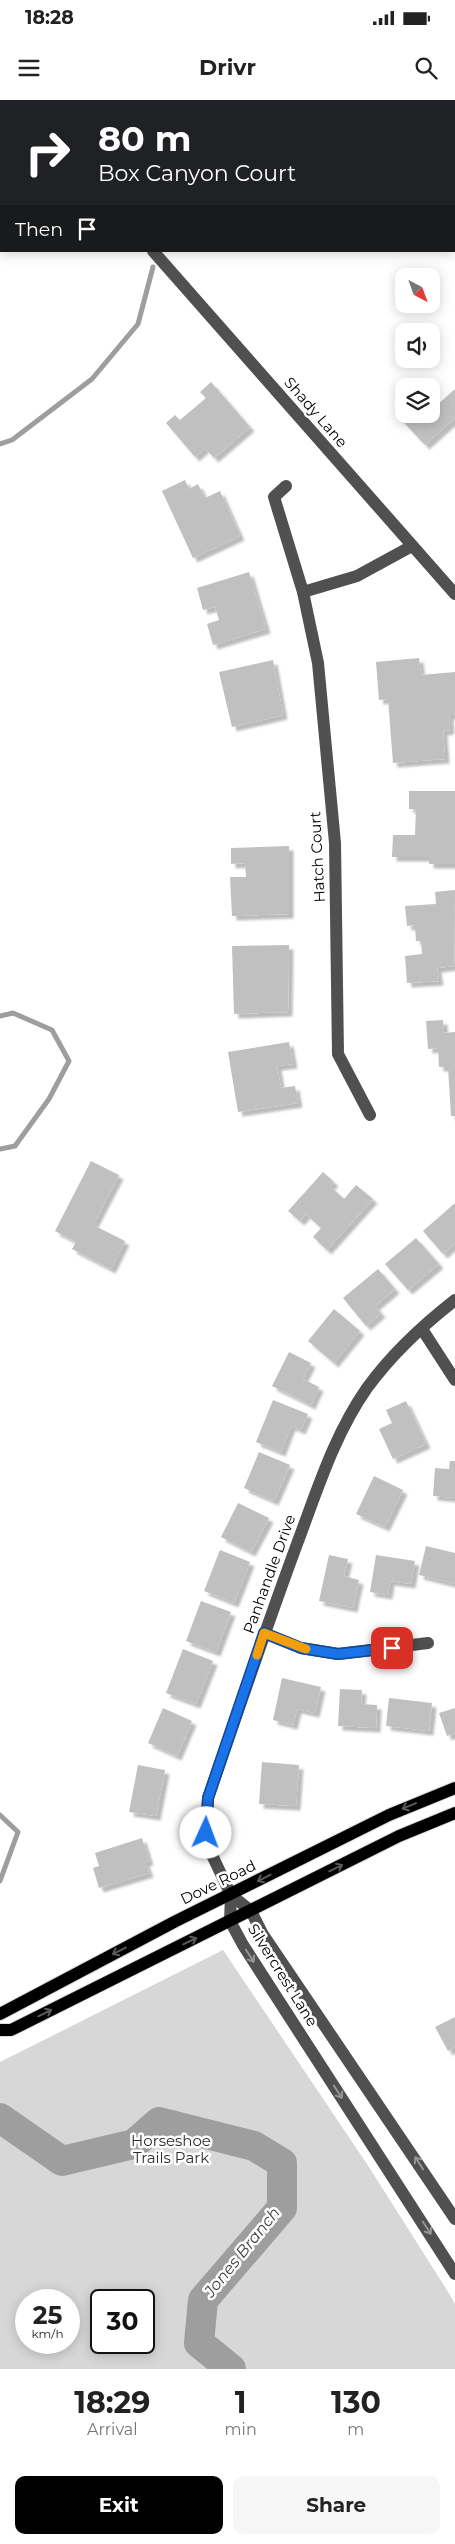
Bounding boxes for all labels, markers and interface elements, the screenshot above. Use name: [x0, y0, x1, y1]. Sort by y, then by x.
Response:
text: 18:28: [25, 6, 74, 29]
icon: menu: [15, 54, 43, 82]
text: Drivr: [199, 54, 256, 81]
icon: search: [412, 54, 440, 82]
text: 80 m: [98, 117, 192, 160]
icon: right: [15, 120, 80, 185]
text: Box Canyon Court: [98, 160, 296, 187]
icon: arrive: [73, 215, 101, 243]
text: Then: [15, 218, 63, 241]
north arrow: [395, 268, 440, 312]
map controls: [395, 268, 440, 423]
button: sound: [395, 323, 440, 368]
street label: Shady Lane: [280, 373, 352, 451]
button: layers: [395, 378, 440, 423]
street label: Hatch Court: [305, 811, 329, 903]
street label: Panhandle Drive: [239, 1512, 299, 1636]
pin: [371, 1627, 413, 1669]
icon: arrive: [378, 1634, 406, 1662]
one-way arrow: [402, 1801, 417, 1811]
position arrow: [179, 1806, 231, 1858]
street label: Dove Road: [177, 1856, 259, 1908]
one-way arrow: [328, 1863, 343, 1873]
one-way arrow: [257, 1874, 272, 1883]
street label: Silvercrest Lane: [244, 1920, 322, 2030]
one-way arrow: [182, 1936, 197, 1945]
one-way arrow: [112, 1947, 127, 1956]
one-way arrow: [245, 1948, 255, 1962]
one-way arrow: [37, 2008, 52, 2018]
one-way arrow: [333, 2085, 343, 2099]
park label: Horseshoe Trails Park: [131, 2131, 211, 2167]
one-way arrow: [413, 2157, 423, 2171]
water label: Jones Branch: [199, 2203, 284, 2301]
one-way arrow: [422, 2221, 432, 2235]
speed limit sign: 30: [90, 2289, 155, 2354]
text: 25: [33, 2300, 62, 2330]
text: km/h: [31, 2326, 64, 2341]
text: 18:29: [74, 2384, 150, 2421]
text: 1: [235, 2384, 247, 2421]
text: 130: [331, 2384, 381, 2421]
text: Arrival: [87, 2420, 138, 2439]
text: min: [225, 2420, 257, 2439]
text: m: [347, 2420, 364, 2439]
button: Exit: [15, 2476, 223, 2534]
button: Share: [233, 2476, 440, 2534]

